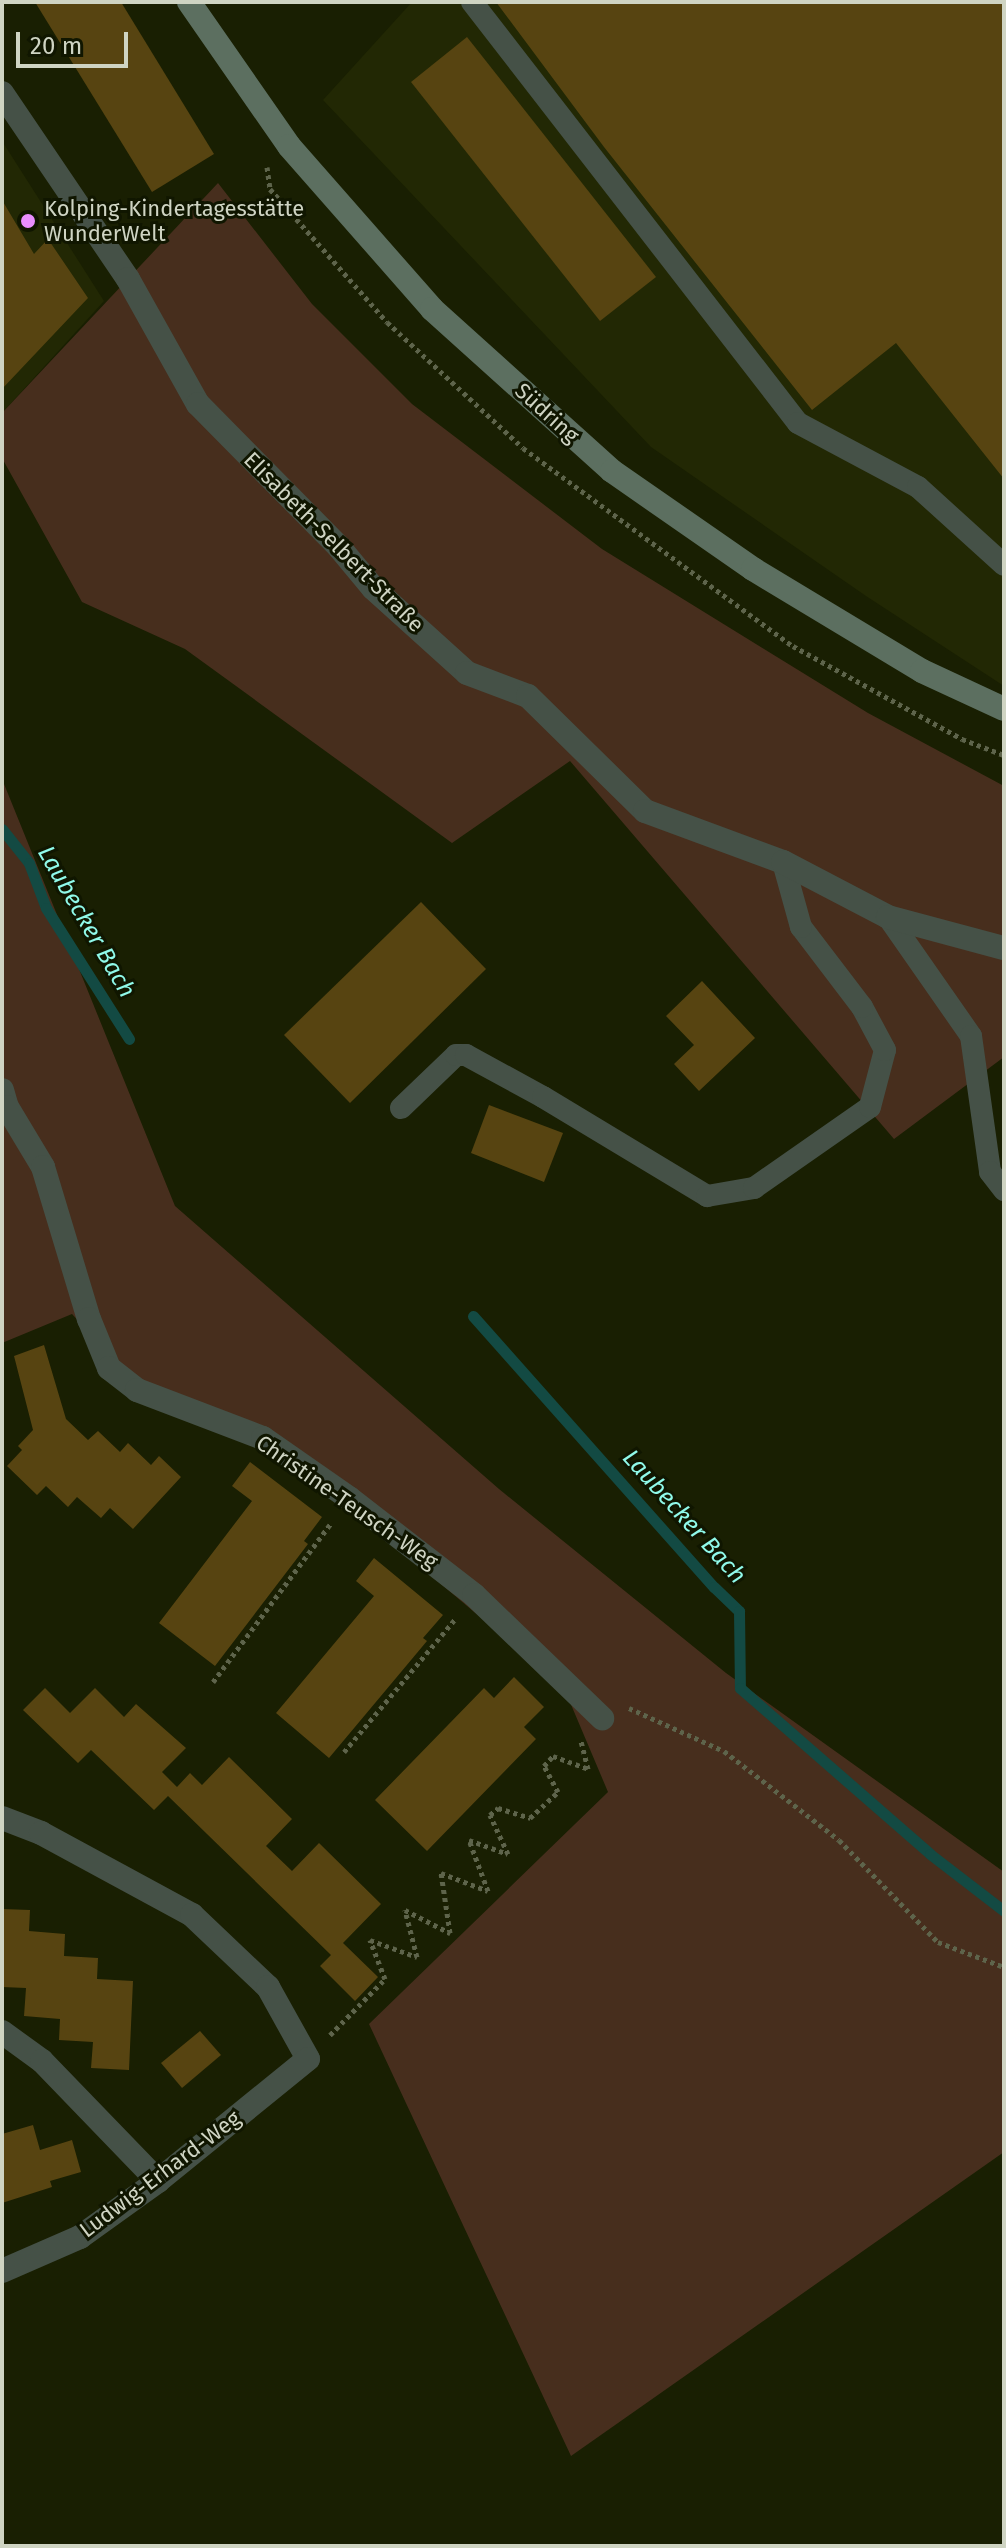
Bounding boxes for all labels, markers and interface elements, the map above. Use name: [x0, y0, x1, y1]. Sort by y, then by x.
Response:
scale bar: [20, 16, 132, 66]
text: 20 m: [30, 32, 82, 60]
place label: Kolping-Kindertagesstätte WunderWelt: [44, 195, 304, 246]
marker: Kolping-Kindertagesstätte WunderWelt: [19, 212, 37, 230]
street label: Südring: [510, 377, 584, 449]
street label: Elisabeth-Selbert-Straße: [238, 446, 430, 638]
water label: Laubecker Bach: [31, 841, 141, 1003]
street label: Christine-Teusch-Weg: [251, 1429, 443, 1575]
water label: Laubecker Bach: [616, 1444, 752, 1590]
street label: Ludwig-Erhard-Weg: [74, 2105, 246, 2243]

